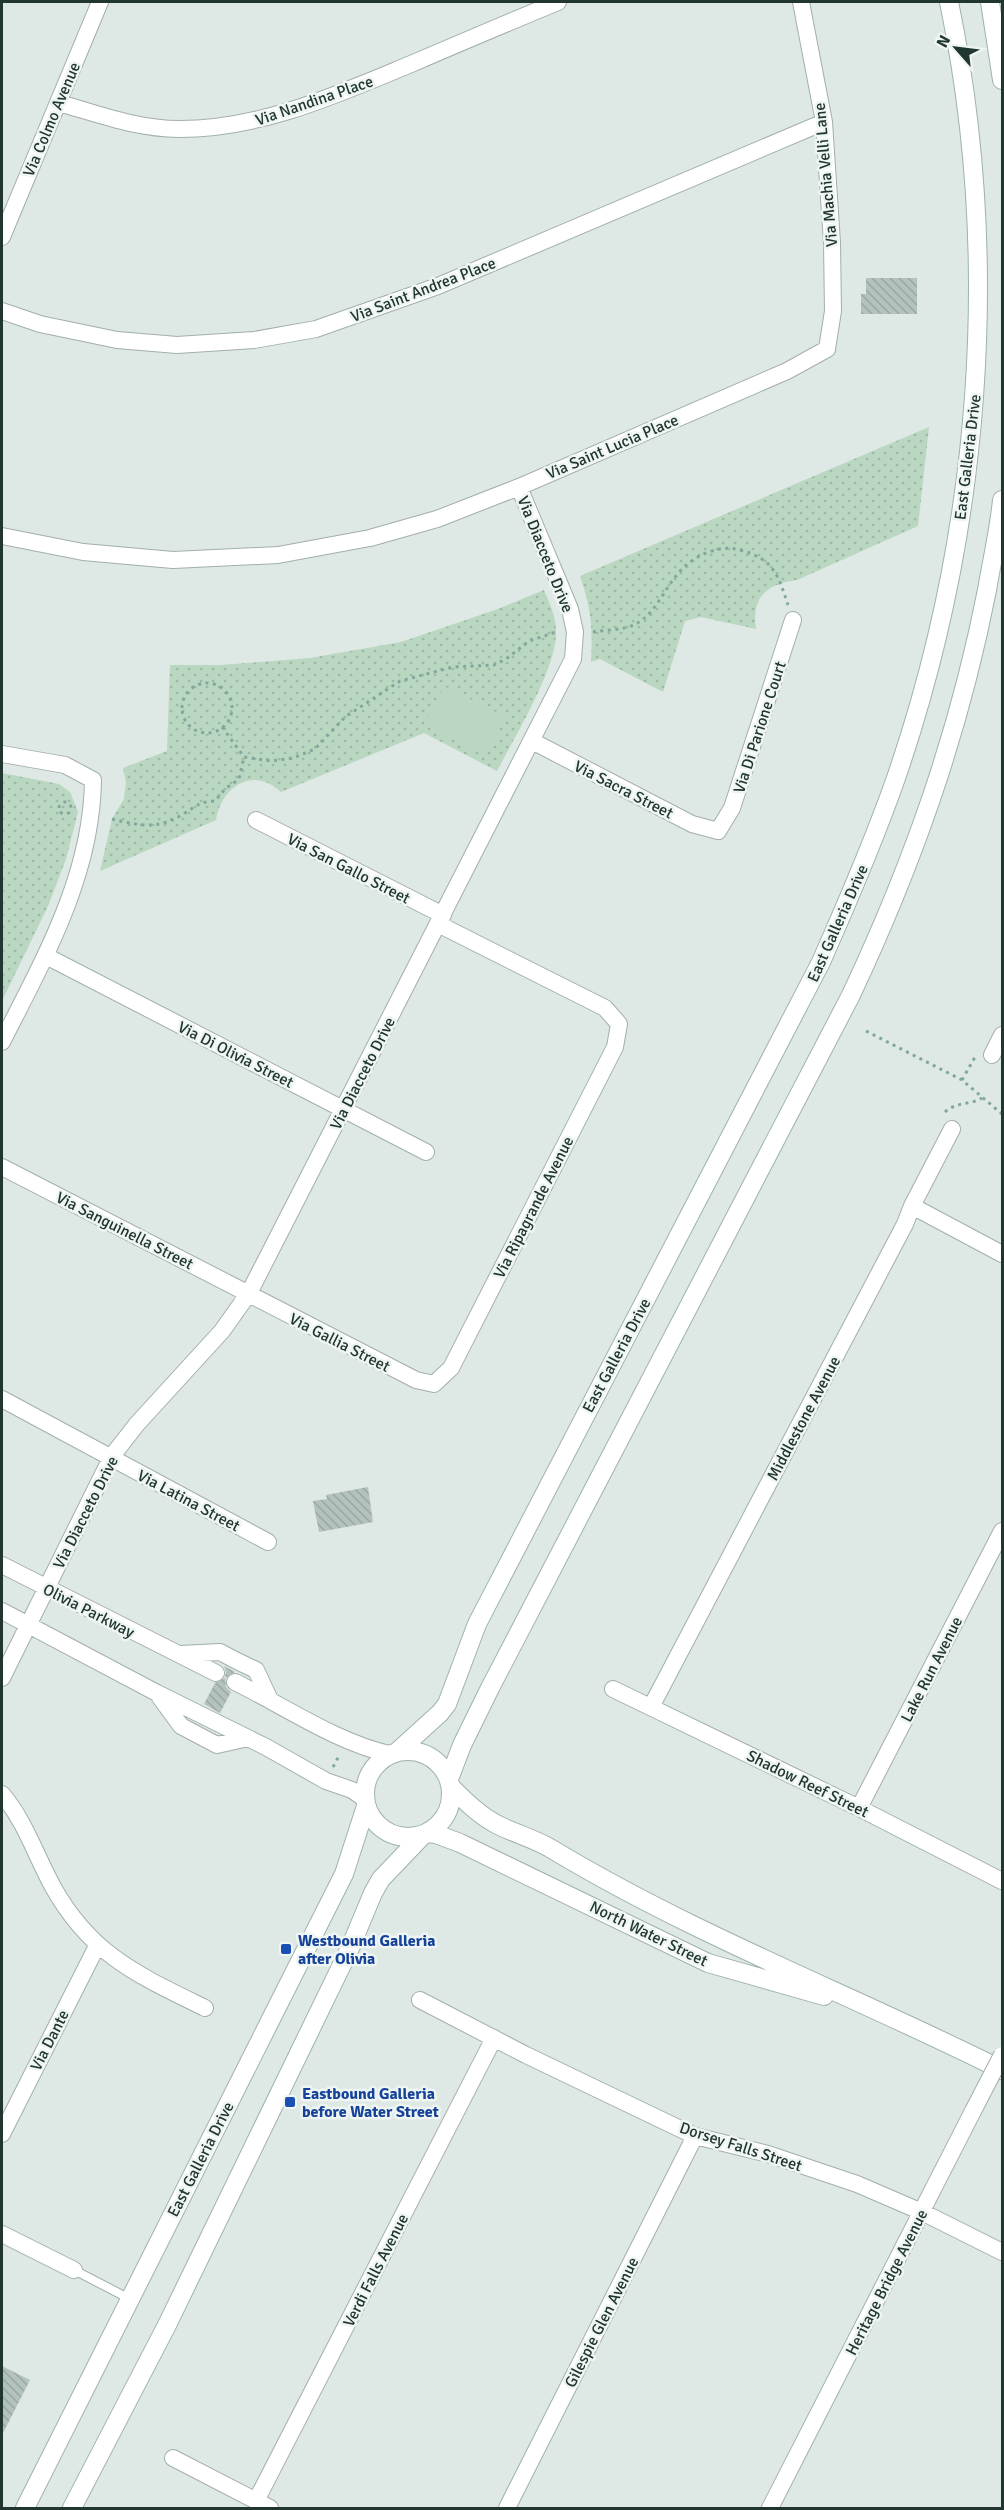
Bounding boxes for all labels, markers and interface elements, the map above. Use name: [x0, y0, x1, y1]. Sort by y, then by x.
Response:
north arrow: [926, 18, 986, 78]
text: N: [932, 32, 955, 51]
street label: Via Colmo Avenue: [19, 59, 85, 180]
street label: Via Nandina Place: [253, 71, 376, 130]
street label: Via Machia Velli Lane: [810, 102, 842, 248]
street label: Via Saint Andrea Place: [348, 253, 499, 327]
street label: East Galleria Drive: [950, 393, 986, 521]
street label: Via Saint Lucia Place: [543, 410, 682, 484]
street label: Via Diacceto Drive: [513, 493, 578, 616]
street label: Via Di Parione Court: [729, 658, 791, 796]
street label: Via Sacra Street: [571, 756, 677, 824]
street label: Via San Gallo Street: [284, 829, 414, 909]
street label: East Galleria Drive: [803, 862, 873, 985]
street label: Via Diacceto Drive: [326, 1014, 400, 1133]
street label: Via Di Olivia Street: [174, 1017, 297, 1093]
street label: Via Ripagrande Avenue: [489, 1133, 578, 1282]
street label: Via Sanguinella Street: [52, 1188, 197, 1274]
street label: East Galleria Drive: [578, 1295, 655, 1416]
street label: Via Gallia Street: [286, 1309, 394, 1377]
street label: Middlestone Avenue: [763, 1353, 845, 1484]
street label: Via Diacceto Drive: [49, 1453, 123, 1572]
street label: Via Latina Street: [134, 1465, 244, 1537]
street label: Olivia Parkway: [39, 1579, 138, 1643]
street label: Lake Run Avenue: [897, 1613, 967, 1726]
street label: Shadow Reef Street: [743, 1746, 872, 1822]
street label: North Water Street: [586, 1897, 711, 1971]
place label: Westbound Galleria after Olivia: [298, 1931, 435, 1969]
marker: Westbound Galleria after Olivia: [279, 1942, 293, 1956]
street label: Via Dante: [26, 2007, 74, 2074]
place label: Eastbound Galleria before Water Street: [302, 2084, 439, 2122]
marker: Eastbound Galleria before Water Street: [283, 2095, 297, 2109]
street label: East Galleria Drive: [163, 2099, 239, 2220]
street label: Dorsey Falls Street: [677, 2118, 805, 2176]
street label: Heritage Bridge Avenue: [841, 2206, 932, 2359]
street label: Verdi Falls Avenue: [339, 2211, 413, 2330]
street label: Gilespie Glen Avenue: [560, 2254, 643, 2391]

